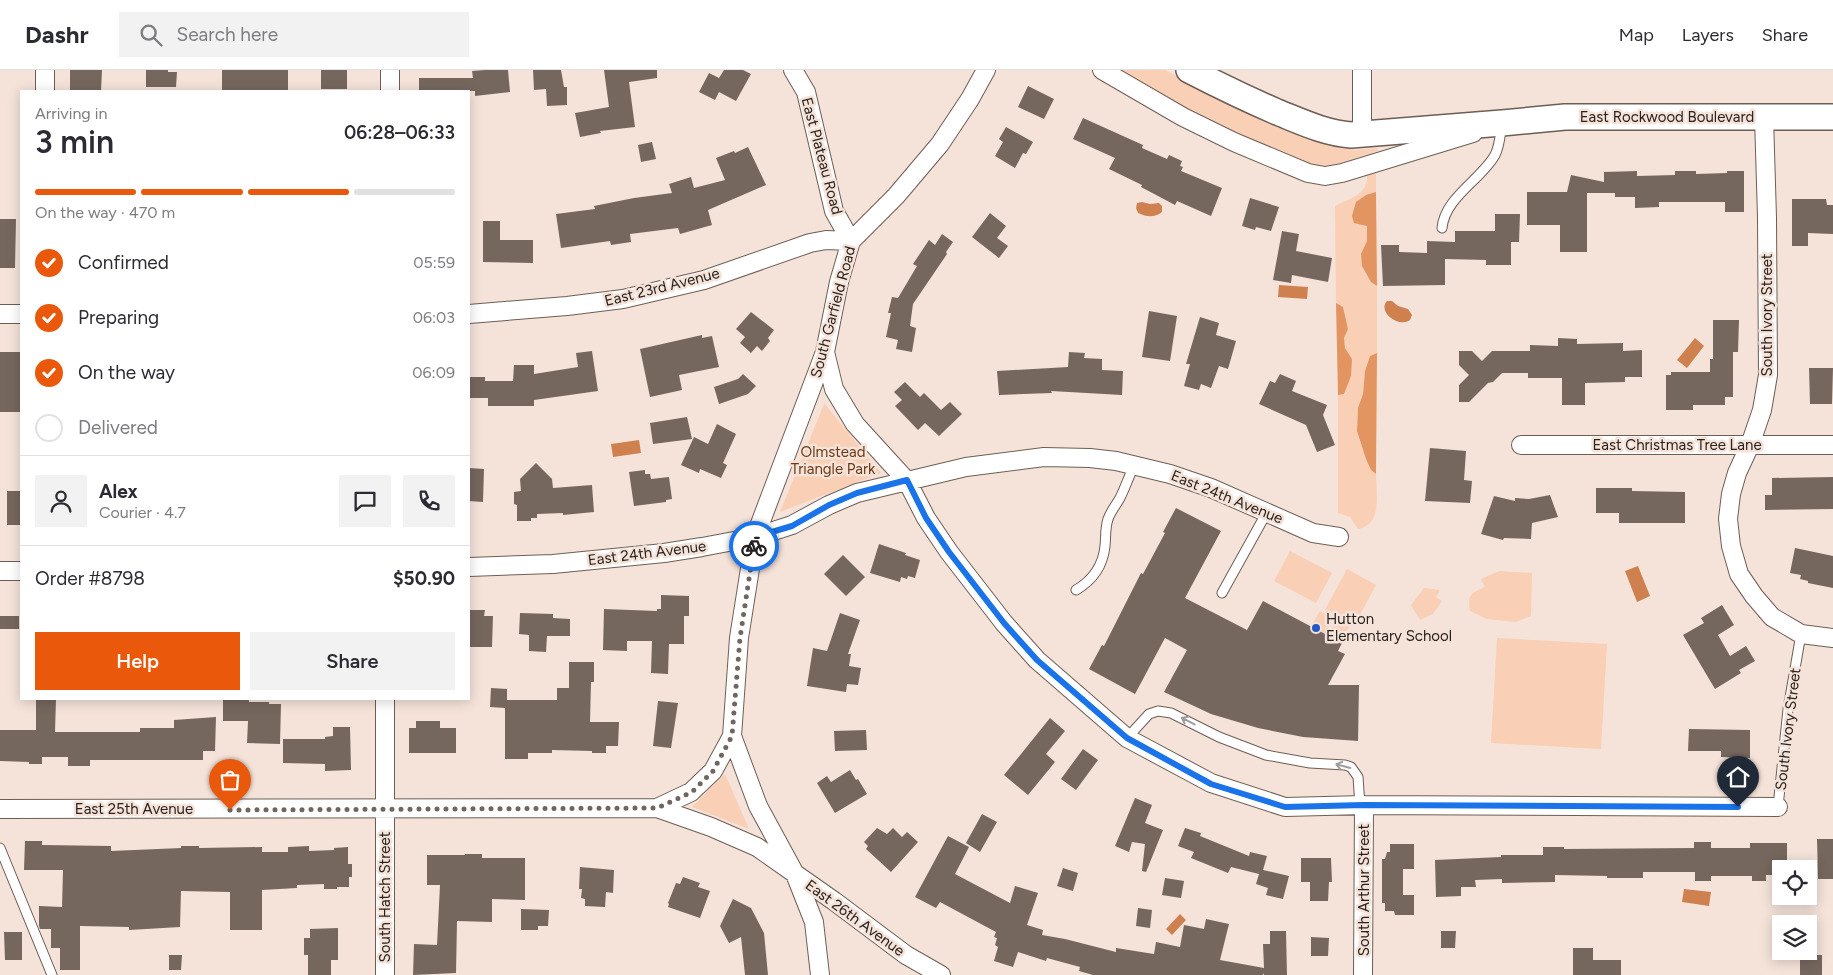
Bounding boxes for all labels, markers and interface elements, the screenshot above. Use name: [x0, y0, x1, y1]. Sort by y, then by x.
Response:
search box: [119, 12, 469, 57]
text: Dashr: [25, 20, 89, 49]
icon: search: [137, 21, 165, 49]
text: Search here: [177, 23, 278, 46]
text: Map: [1619, 24, 1654, 46]
text: Layers: [1682, 24, 1734, 46]
text: Share: [1762, 24, 1808, 46]
street label: East Plateau Road: [798, 95, 846, 217]
text: Arriving in: [35, 104, 107, 123]
street label: East Rockwood Boulevard: [1580, 108, 1754, 126]
text: 06:28–06:33: [344, 121, 455, 144]
text: 3 min: [35, 123, 114, 161]
text: On the way · 470 m: [35, 203, 175, 222]
street label: South Garfield Road: [807, 244, 859, 380]
icon: check: [35, 249, 63, 277]
text: Confirmed: [78, 251, 169, 274]
text: 05:59: [413, 253, 455, 272]
street label: South Ivory Street: [1758, 253, 1776, 377]
street label: East 23rd Avenue: [603, 264, 721, 310]
icon: check: [35, 304, 63, 332]
text: Preparing: [78, 306, 159, 329]
text: 06:03: [413, 308, 455, 327]
icon: check: [35, 359, 63, 387]
text: On the way: [78, 361, 175, 384]
text: 06:09: [412, 363, 455, 382]
text: Delivered: [78, 416, 158, 439]
street label: East Christmas Tree Lane: [1592, 436, 1762, 454]
park label: Olmstead Triangle Park: [791, 443, 876, 478]
street label: East 24th Avenue: [1168, 466, 1286, 528]
button: person: [35, 475, 87, 527]
button: chat: [339, 475, 391, 527]
button: phone: [403, 475, 455, 527]
text: Alex: [99, 480, 138, 503]
text: Courier · 4.7: [99, 503, 186, 522]
courier: [729, 521, 779, 571]
icon: bike: [740, 532, 768, 560]
street label: East 24th Avenue: [587, 537, 707, 569]
text: Order #8798: [35, 567, 145, 590]
text: $50.90: [393, 567, 455, 590]
place label: Hutton Elementary School: [1326, 610, 1452, 645]
marker: Hutton Elementary School: [1310, 622, 1322, 634]
button: Help: [35, 632, 240, 690]
button: Share: [250, 632, 455, 690]
street label: South Ivory Street: [1772, 667, 1804, 791]
one-way arrow: [1181, 716, 1196, 726]
pin: [1717, 756, 1759, 807]
pin: [209, 759, 251, 810]
one-way arrow: [1335, 760, 1351, 770]
icon: home: [1724, 763, 1752, 791]
icon: bag: [216, 766, 244, 794]
street label: East 25th Avenue: [75, 800, 193, 818]
street label: South Arthur Street: [1355, 823, 1373, 956]
street label: South Hatch Street: [376, 831, 394, 962]
map controls: [1772, 860, 1817, 960]
button: locate: [1772, 860, 1817, 905]
street label: East 26th Avenue: [802, 876, 908, 960]
button: layers: [1772, 915, 1817, 960]

